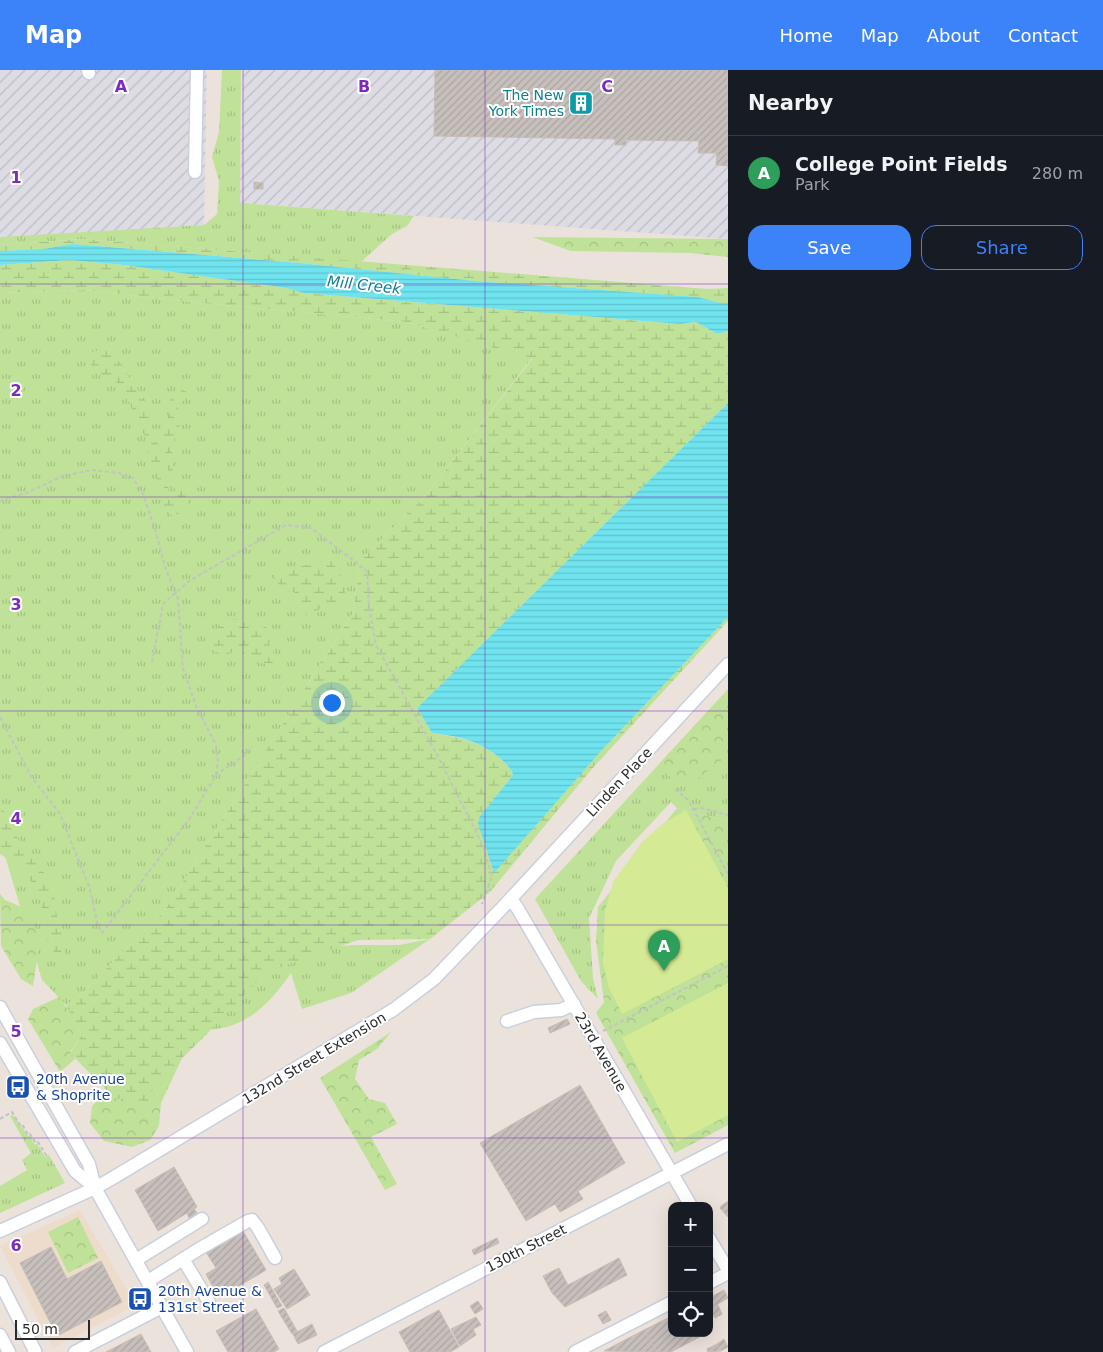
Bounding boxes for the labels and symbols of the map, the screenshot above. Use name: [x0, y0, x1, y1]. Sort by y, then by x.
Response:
text: A: [115, 77, 128, 96]
text: B: [358, 77, 370, 96]
text: C: [601, 77, 613, 96]
place label: The New York Times: [488, 87, 564, 119]
building icon: The New York Times: [568, 90, 594, 116]
text: 1: [10, 168, 22, 187]
water label: Mill Creek: [326, 272, 403, 298]
text: 2: [10, 381, 22, 400]
text: 3: [10, 595, 22, 614]
your location: [319, 690, 345, 716]
street label: Linden Place: [583, 744, 655, 820]
text: 4: [10, 809, 22, 828]
pin: A: [648, 930, 680, 971]
street label: 132nd Street Extension: [239, 1009, 389, 1107]
street label: 23rd Avenue: [572, 1010, 630, 1094]
text: 5: [10, 1022, 22, 1041]
place label: 20th Avenue & Shoprite: [36, 1071, 125, 1103]
bus stop icon: 20th Avenue & Shoprite: [5, 1074, 31, 1100]
street label: 130th Street: [483, 1221, 569, 1275]
text: 6: [10, 1236, 22, 1255]
place label: 20th Avenue & 131st Street: [158, 1283, 262, 1315]
bus stop icon: 20th Avenue & 131st Street: [127, 1286, 153, 1312]
scale bar: [15, 1317, 90, 1340]

